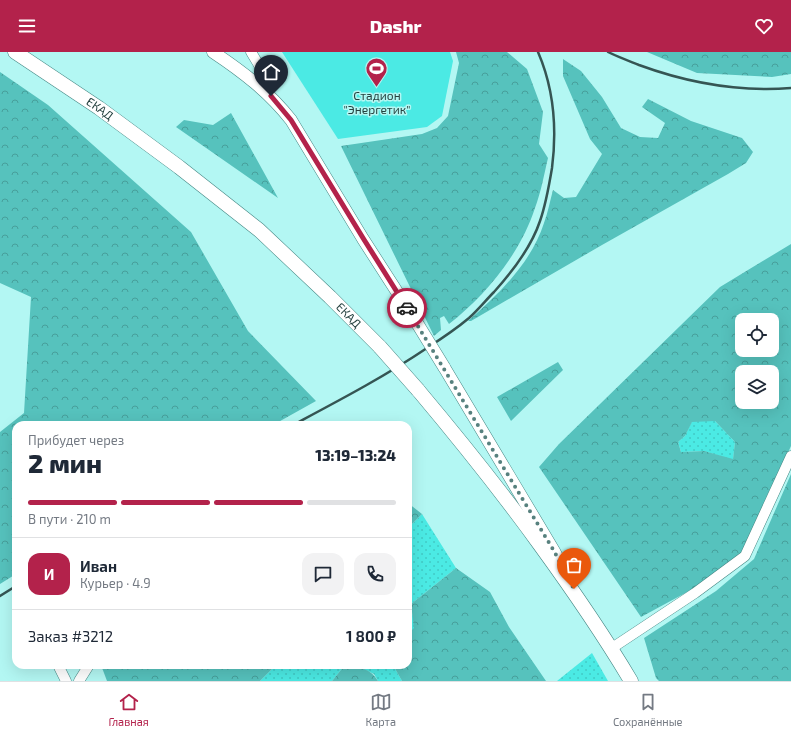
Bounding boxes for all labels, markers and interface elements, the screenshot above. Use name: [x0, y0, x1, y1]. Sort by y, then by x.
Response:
icon: menu: [16, 15, 38, 37]
text: Dashr: [370, 15, 421, 37]
icon: heart: [753, 15, 775, 37]
pin: [254, 55, 288, 96]
sports icon: Стадион "Энергетик": [364, 56, 390, 89]
icon: home: [260, 61, 282, 83]
place label: Стадион "Энергетик": [344, 88, 410, 116]
street label: ЕКАД: [84, 94, 117, 122]
courier: [387, 288, 427, 328]
icon: car: [396, 297, 418, 319]
street label: ЕКАД: [334, 299, 365, 330]
map controls: [735, 313, 779, 409]
button: locate: [735, 313, 779, 357]
button: layers: [735, 365, 779, 409]
text: Прибудет через: [28, 432, 124, 448]
text: 13:19–13:24: [315, 446, 396, 464]
text: 2 мин: [28, 447, 102, 478]
text: В пути · 210 m: [28, 511, 111, 527]
pin: [557, 548, 591, 589]
button: chat: [302, 553, 344, 595]
button: phone: [354, 553, 396, 595]
icon: bag: [563, 554, 585, 576]
text: Иван: [80, 557, 117, 575]
text: И: [44, 565, 54, 583]
text: Курьер · 4.9: [80, 575, 151, 591]
text: Заказ #3212: [28, 627, 113, 645]
text: 1 800 ₽: [346, 627, 396, 645]
tab: Главная: [108, 691, 149, 728]
tab: Карта: [366, 691, 396, 728]
tab: Сохранённые: [613, 691, 683, 728]

